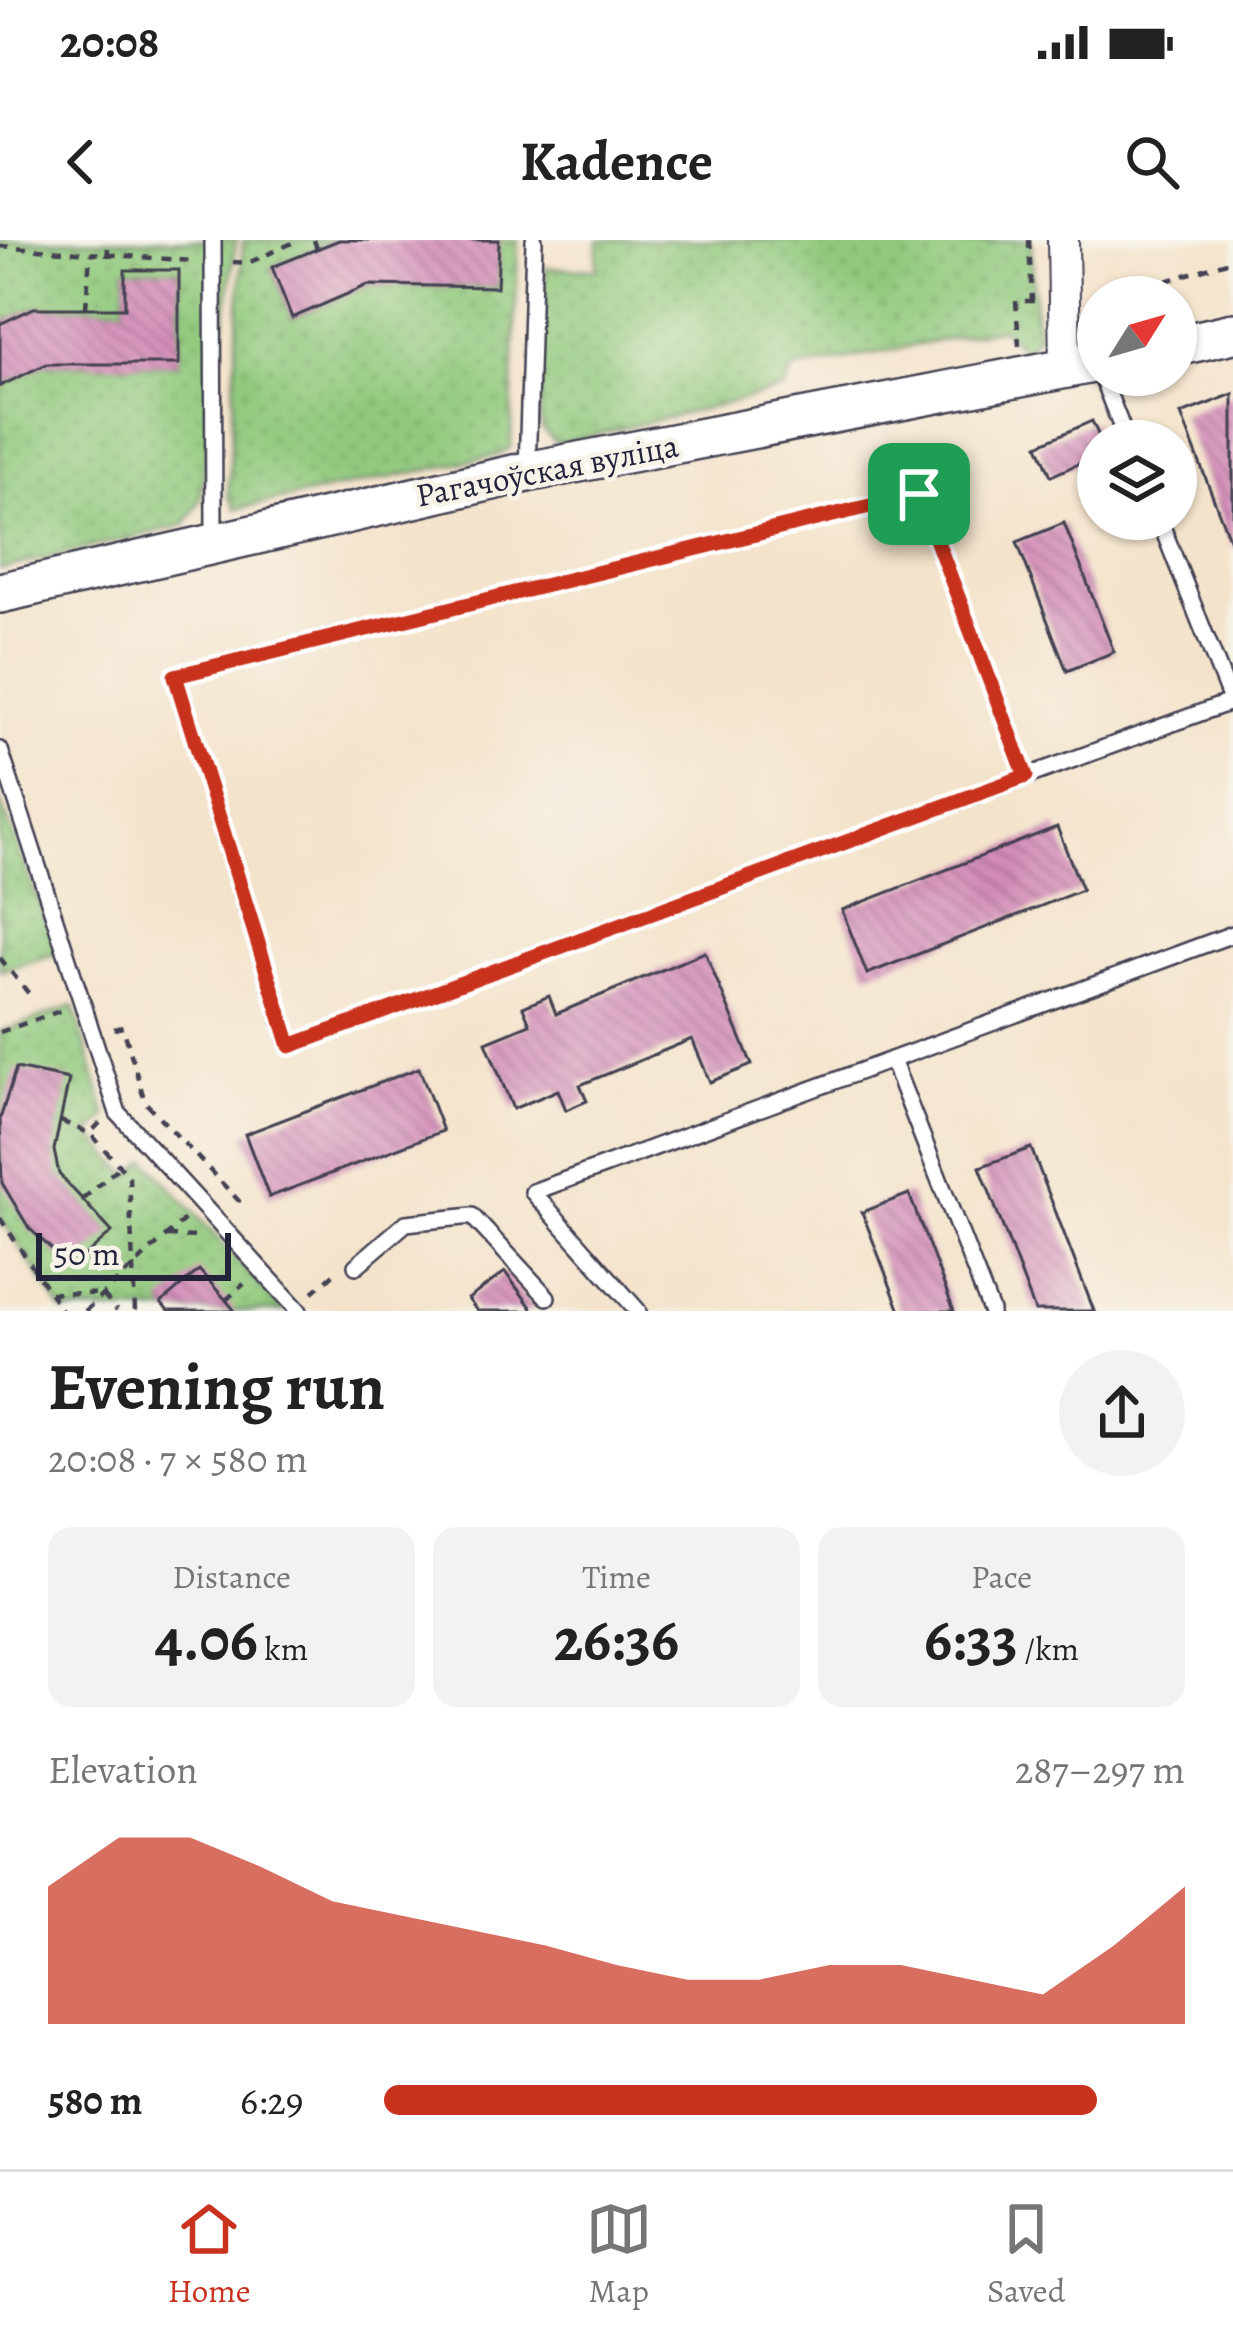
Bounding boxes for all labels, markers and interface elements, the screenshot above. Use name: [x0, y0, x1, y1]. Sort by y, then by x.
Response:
text: 20:08: [60, 11, 159, 73]
text: Kadence: [520, 125, 713, 199]
icon: back: [48, 129, 114, 195]
icon: search: [1119, 129, 1185, 195]
north arrow: [1077, 276, 1197, 396]
map controls: [1077, 276, 1197, 540]
button: layers: [1077, 420, 1197, 540]
street label: Рагачоўская вуліца: [412, 422, 683, 518]
pin: [868, 443, 970, 545]
icon: arrive: [886, 461, 952, 527]
scale bar: [36, 1227, 231, 1280]
text: 50 m: [54, 1231, 120, 1276]
text: Evening run: [48, 1342, 385, 1432]
button: share: [1059, 1350, 1185, 1476]
text: 20:08 · 7 × 580 m: [48, 1432, 308, 1485]
text: Distance: [172, 1554, 291, 1599]
text: Time: [582, 1554, 651, 1599]
text: Pace: [971, 1554, 1032, 1599]
text: 4.06: [155, 1599, 258, 1681]
text: 26:36: [554, 1599, 679, 1681]
text: 6:33: [924, 1599, 1018, 1681]
text: km: [258, 1626, 308, 1671]
text: /km: [1018, 1626, 1079, 1671]
text: Elevation: [48, 1743, 198, 1796]
text: 287–297 m: [1015, 1743, 1185, 1796]
text: 580 m: [48, 2074, 142, 2127]
text: 6:29: [240, 2074, 304, 2127]
tab: Home: [168, 2196, 251, 2313]
tab: Map: [586, 2196, 652, 2313]
tab: Saved: [987, 2196, 1065, 2313]

